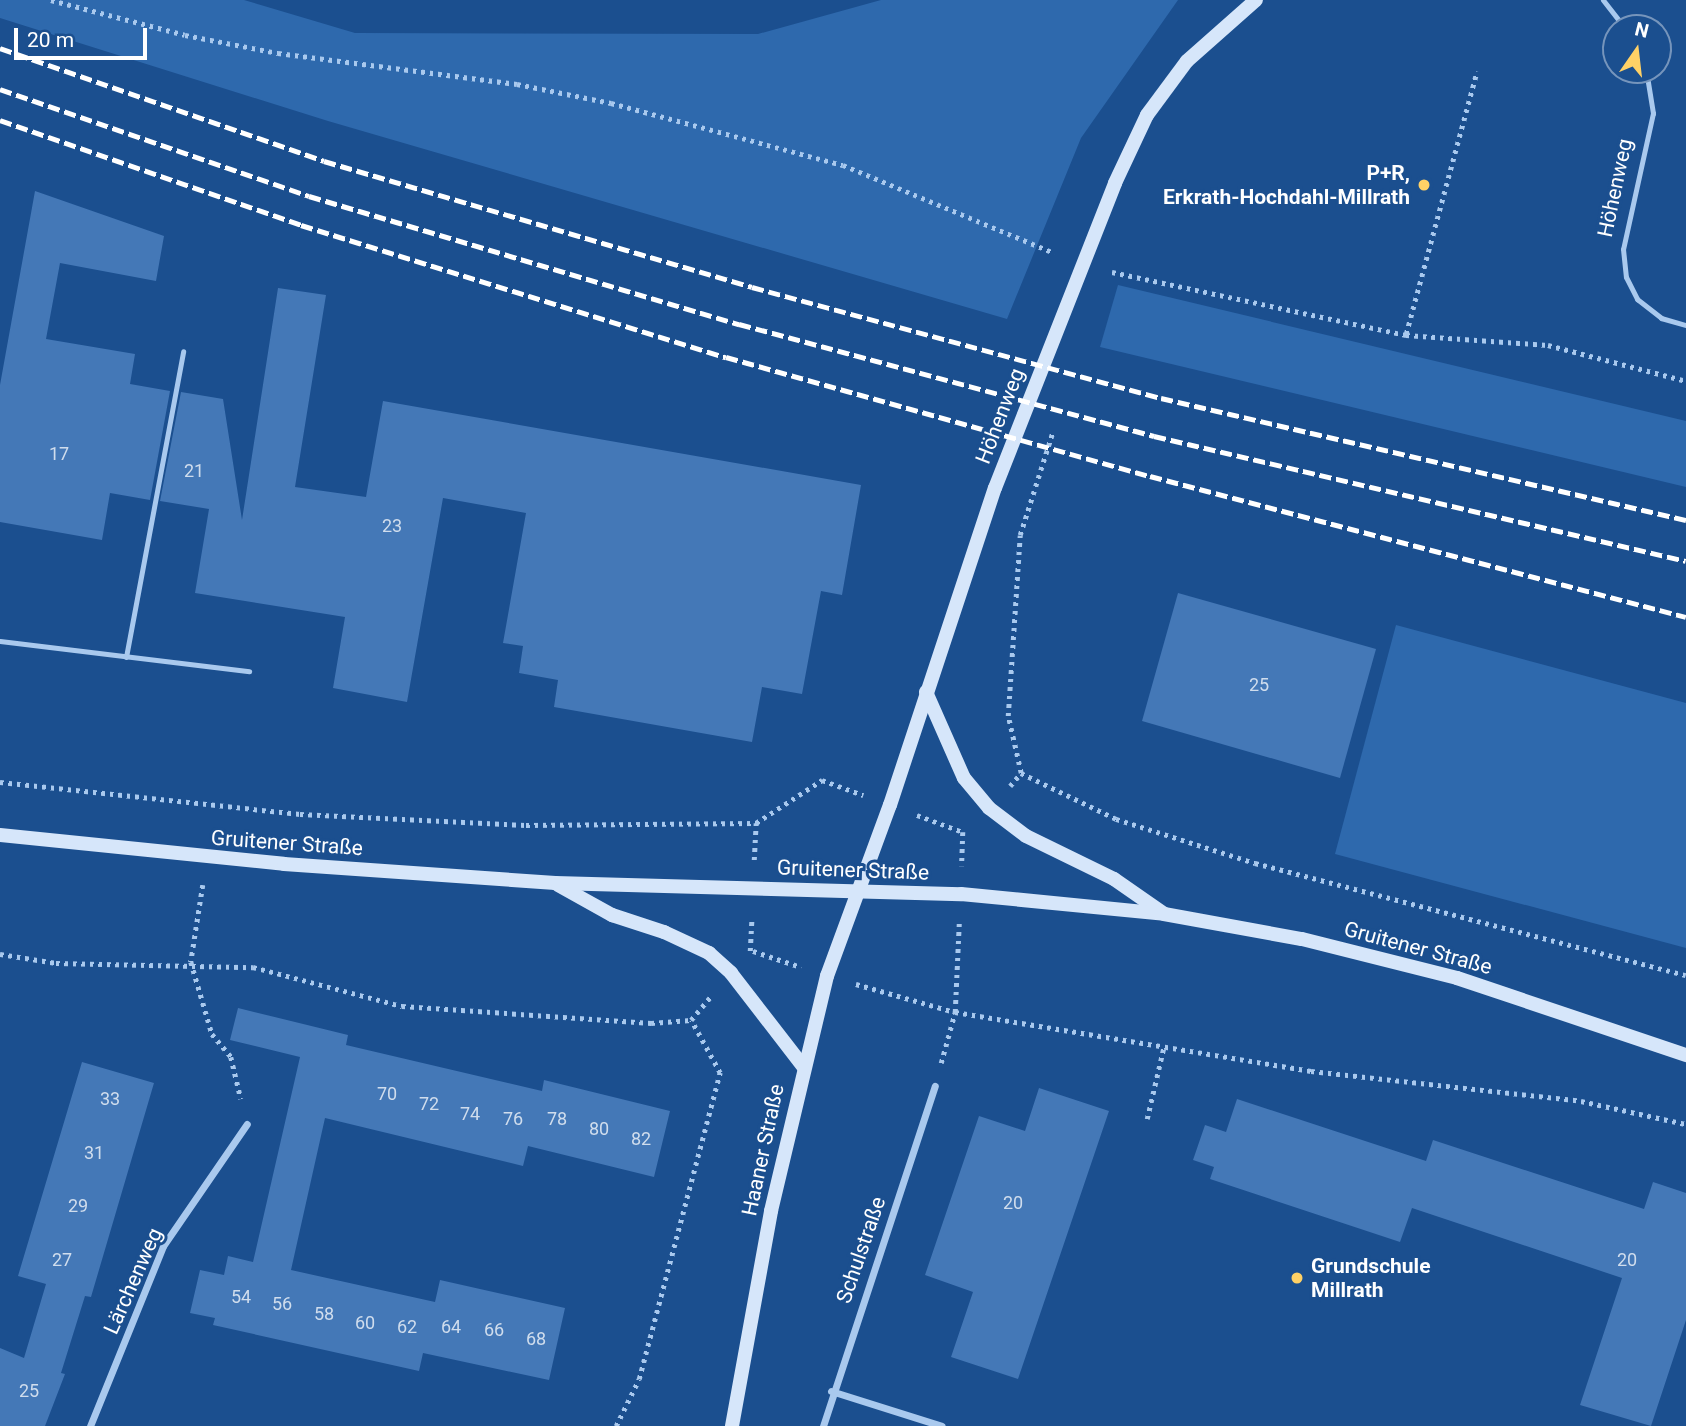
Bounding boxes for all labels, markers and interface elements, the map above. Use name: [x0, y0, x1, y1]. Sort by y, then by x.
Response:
scale bar: [18, 14, 150, 58]
north arrow: [1602, 14, 1672, 84]
text: N: [1632, 17, 1651, 43]
text: 20 m: [27, 28, 74, 52]
street label: Höhenweg: [1592, 136, 1638, 240]
place label: P+R, Erkrath-Hochdahl-Millrath: [1163, 160, 1410, 210]
marker: P+R, Erkrath-Hochdahl-Millrath: [1416, 177, 1432, 193]
street label: Höhenweg: [970, 365, 1030, 467]
house number: 17: [49, 443, 69, 465]
house number: 21: [184, 460, 204, 482]
house number: 23: [382, 515, 402, 537]
house number: 25: [1249, 674, 1269, 696]
street label: Gruitener Straße: [210, 825, 364, 861]
street label: Gruitener Straße: [776, 855, 930, 885]
street label: Gruitener Straße: [1341, 916, 1495, 980]
street label: Haaner Straße: [737, 1082, 789, 1218]
house number: 70: [377, 1083, 397, 1105]
house number: 33: [100, 1088, 120, 1110]
house number: 72: [419, 1093, 439, 1115]
house number: 74: [460, 1103, 480, 1125]
house number: 76: [503, 1108, 523, 1130]
house number: 78: [547, 1108, 567, 1130]
house number: 80: [589, 1118, 609, 1140]
house number: 82: [631, 1128, 651, 1150]
house number: 31: [84, 1142, 104, 1164]
house number: 20: [1003, 1192, 1023, 1214]
street label: Schulstraße: [831, 1193, 891, 1307]
house number: 29: [68, 1195, 88, 1217]
street label: Lärchenweg: [98, 1224, 168, 1338]
house number: 27: [52, 1249, 72, 1271]
house number: 20: [1617, 1249, 1637, 1271]
place label: Grundschule Millrath: [1311, 1253, 1431, 1303]
marker: Grundschule Millrath: [1289, 1270, 1305, 1286]
house number: 54: [231, 1286, 251, 1308]
house number: 56: [272, 1293, 292, 1315]
house number: 58: [314, 1303, 334, 1325]
house number: 60: [355, 1312, 375, 1334]
house number: 62: [397, 1316, 417, 1338]
house number: 64: [441, 1316, 461, 1338]
house number: 66: [484, 1319, 504, 1341]
house number: 68: [526, 1328, 546, 1350]
house number: 25: [19, 1380, 39, 1402]

